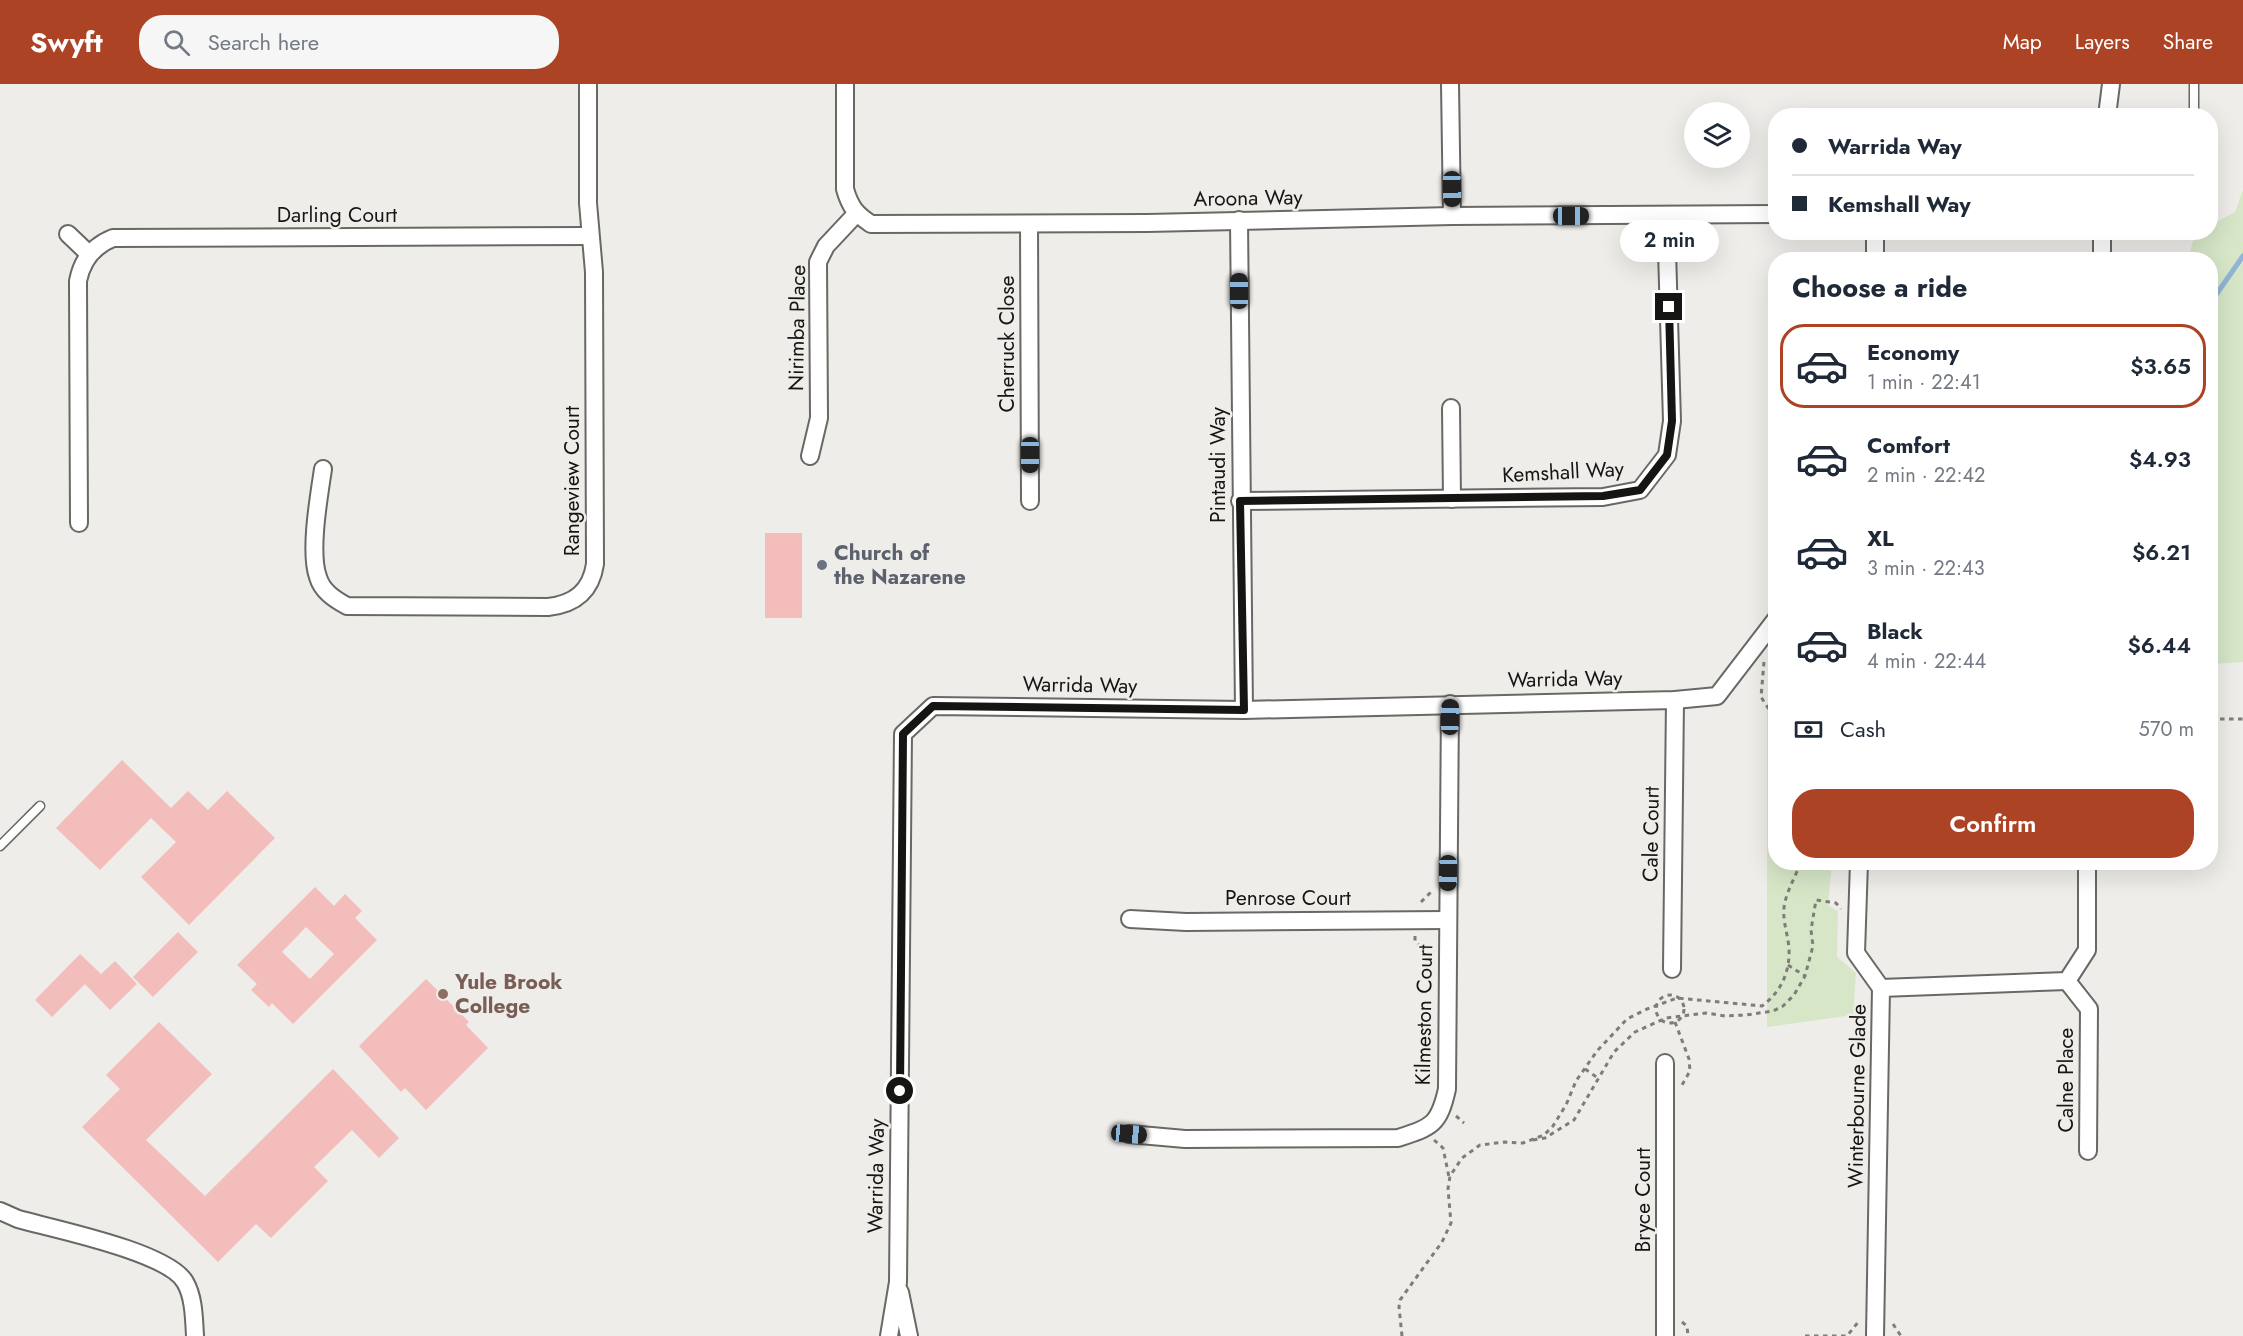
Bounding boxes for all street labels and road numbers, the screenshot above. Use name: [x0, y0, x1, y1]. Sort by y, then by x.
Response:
street label: Aroona Way: [1193, 182, 1304, 214]
street label: Darling Court: [277, 200, 397, 230]
street label: Nirimba Place: [781, 264, 813, 391]
street label: Cherruck Close: [992, 275, 1022, 413]
street label: Rangeview Court: [557, 406, 587, 556]
street label: Pintaudi Way: [1203, 406, 1233, 523]
street label: Kemshall Way: [1501, 454, 1625, 490]
street label: Warrida Way: [1507, 663, 1623, 695]
street label: Warrida Way: [1022, 669, 1138, 701]
street label: Cale Court: [1635, 786, 1667, 882]
street label: Penrose Court: [1225, 883, 1351, 913]
street label: Kilmeston Court: [1408, 944, 1440, 1086]
street label: Winterbourne Glade: [1840, 1004, 1874, 1188]
street label: Calne Place: [2051, 1027, 2081, 1132]
street label: Warrida Way: [860, 1118, 892, 1234]
street label: Bryce Court: [1628, 1148, 1658, 1252]

